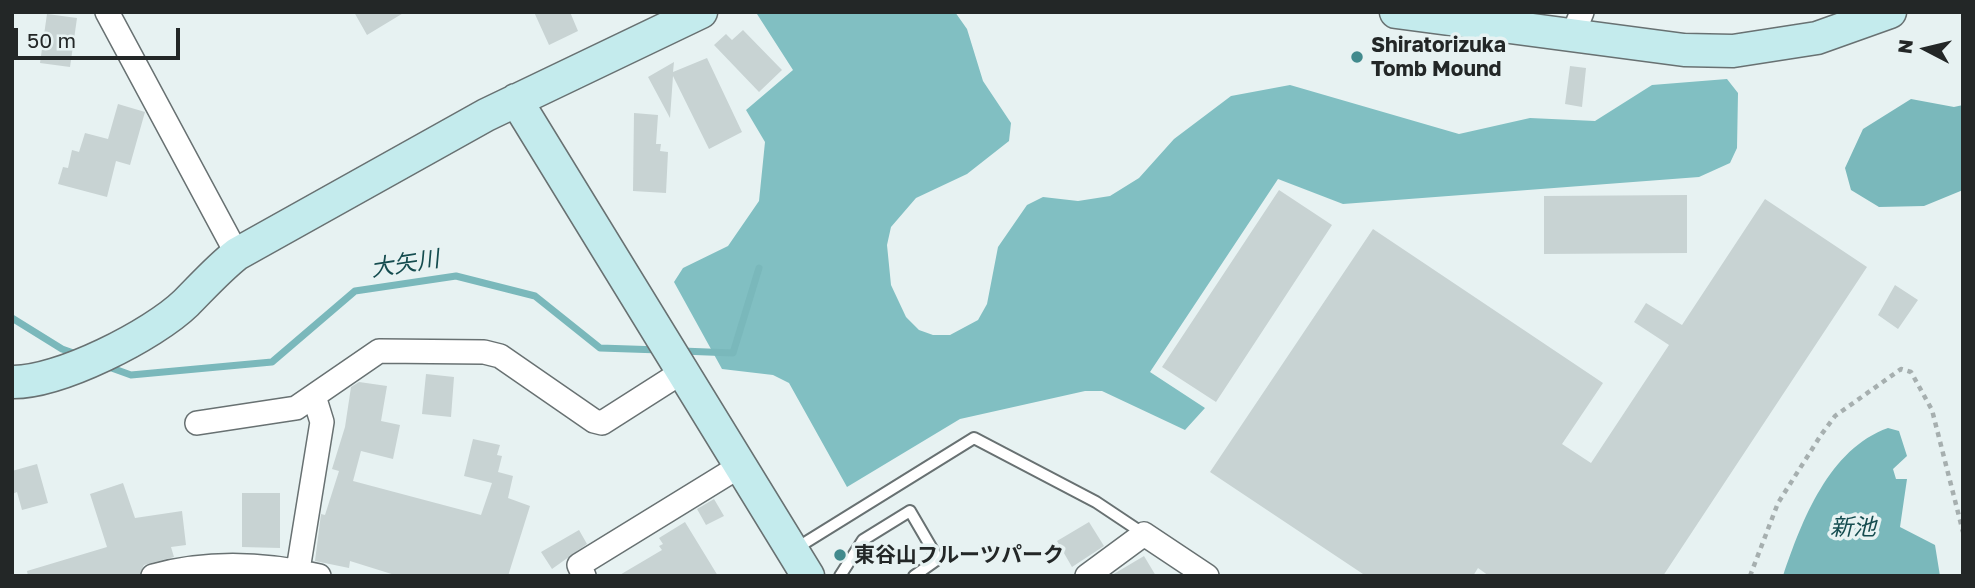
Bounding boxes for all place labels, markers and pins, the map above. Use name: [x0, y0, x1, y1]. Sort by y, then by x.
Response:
place label: Shiratorizuka Tomb Mound: [1371, 32, 1506, 82]
marker: Shiratorizuka Tomb Mound: [1349, 49, 1365, 65]
place label: 東谷山フルーツパーク: [854, 542, 1064, 568]
marker: 東谷山フルーツパーク: [832, 547, 848, 563]

